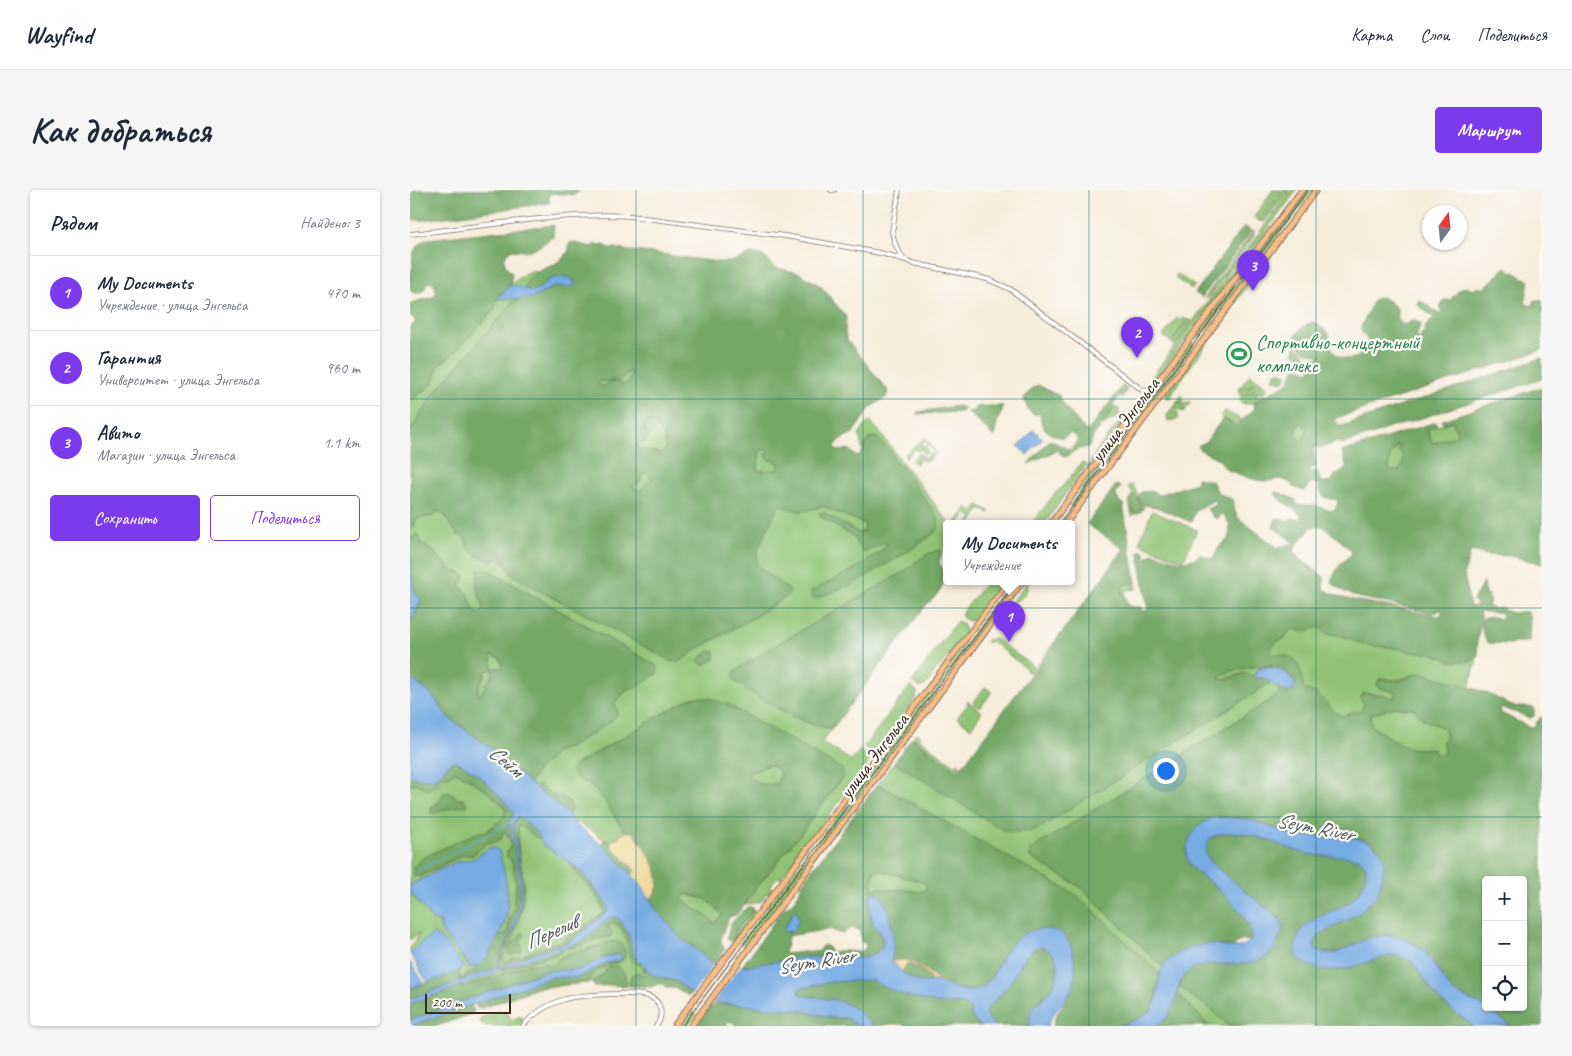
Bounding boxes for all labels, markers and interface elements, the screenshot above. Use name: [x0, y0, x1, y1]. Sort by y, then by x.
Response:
text: Wayfind: [25, 20, 92, 50]
text: Карта: [1351, 24, 1392, 46]
text: Слои: [1420, 24, 1449, 46]
text: Поделиться: [1477, 24, 1547, 46]
button: Маршрут: [1435, 107, 1542, 153]
text: Как добраться: [30, 108, 211, 153]
north arrow: [1422, 205, 1467, 250]
text: Рядом: [50, 210, 97, 236]
text: Найдено: 3: [300, 213, 360, 233]
pin: 3: [1237, 250, 1269, 291]
text: My Documents: [97, 271, 192, 295]
text: 1: [62, 283, 70, 303]
text: 470 m: [326, 283, 360, 303]
text: Учреждение · улица Энгельса: [97, 295, 247, 315]
pin: 2: [1121, 317, 1153, 358]
place label: Спортивно-концертный комплекс: [1256, 330, 1421, 378]
sports icon: Спортивно-концертный комплекс: [1226, 341, 1252, 367]
text: Гарантия: [97, 346, 160, 370]
text: 2: [62, 358, 70, 378]
text: 960 m: [326, 358, 360, 378]
text: Университет · улица Энгельса: [97, 370, 259, 390]
street label: улица Энгельса: [1084, 371, 1166, 468]
text: Авито: [97, 421, 139, 445]
text: 3: [62, 433, 70, 453]
text: 1.1 km: [323, 433, 360, 453]
text: Магазин · улица Энгельса: [97, 445, 235, 465]
button: Сохранить: [50, 495, 200, 541]
button: Поделиться: [210, 495, 360, 541]
popup: [943, 520, 1075, 585]
text: My Documents: [961, 531, 1057, 555]
text: Учреждение: [961, 555, 1021, 575]
pin: 1: [993, 601, 1025, 642]
street label: улица Энгельса: [833, 707, 915, 804]
water label: Сейм: [484, 739, 531, 785]
your location: [1153, 758, 1179, 784]
water label: Seym River: [1275, 807, 1360, 848]
map controls: [1482, 876, 1527, 1011]
button: +: [1482, 876, 1527, 921]
water label: Перелив: [521, 906, 588, 955]
button: −: [1482, 921, 1527, 966]
water label: Seym River: [776, 941, 861, 980]
button: locate: [1482, 966, 1527, 1011]
scale bar: [425, 991, 511, 1014]
text: 200 m: [432, 994, 462, 1011]

